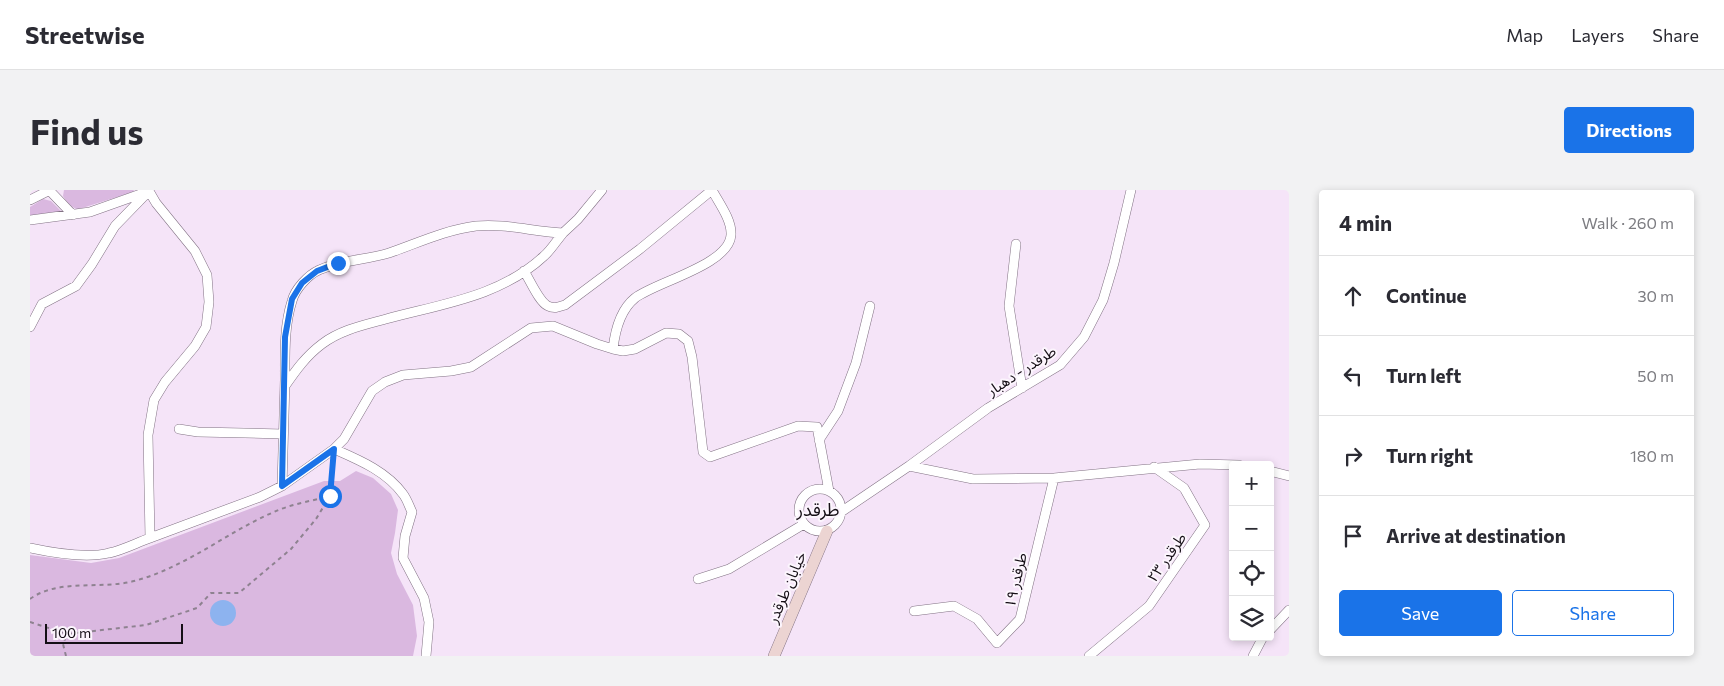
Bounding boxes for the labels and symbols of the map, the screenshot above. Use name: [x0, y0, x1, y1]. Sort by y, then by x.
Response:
route end: [327, 252, 350, 275]
street label: طرقدر - دهبار: [982, 341, 1059, 400]
route start: [319, 485, 342, 508]
district label: طرقدر: [795, 498, 840, 521]
street label: طرقدر ۲۳: [1143, 529, 1190, 586]
street label: خیابان طرقدر: [762, 548, 810, 627]
street label: طرقدر ۱۹: [1000, 551, 1031, 609]
scale bar: [45, 621, 182, 644]

